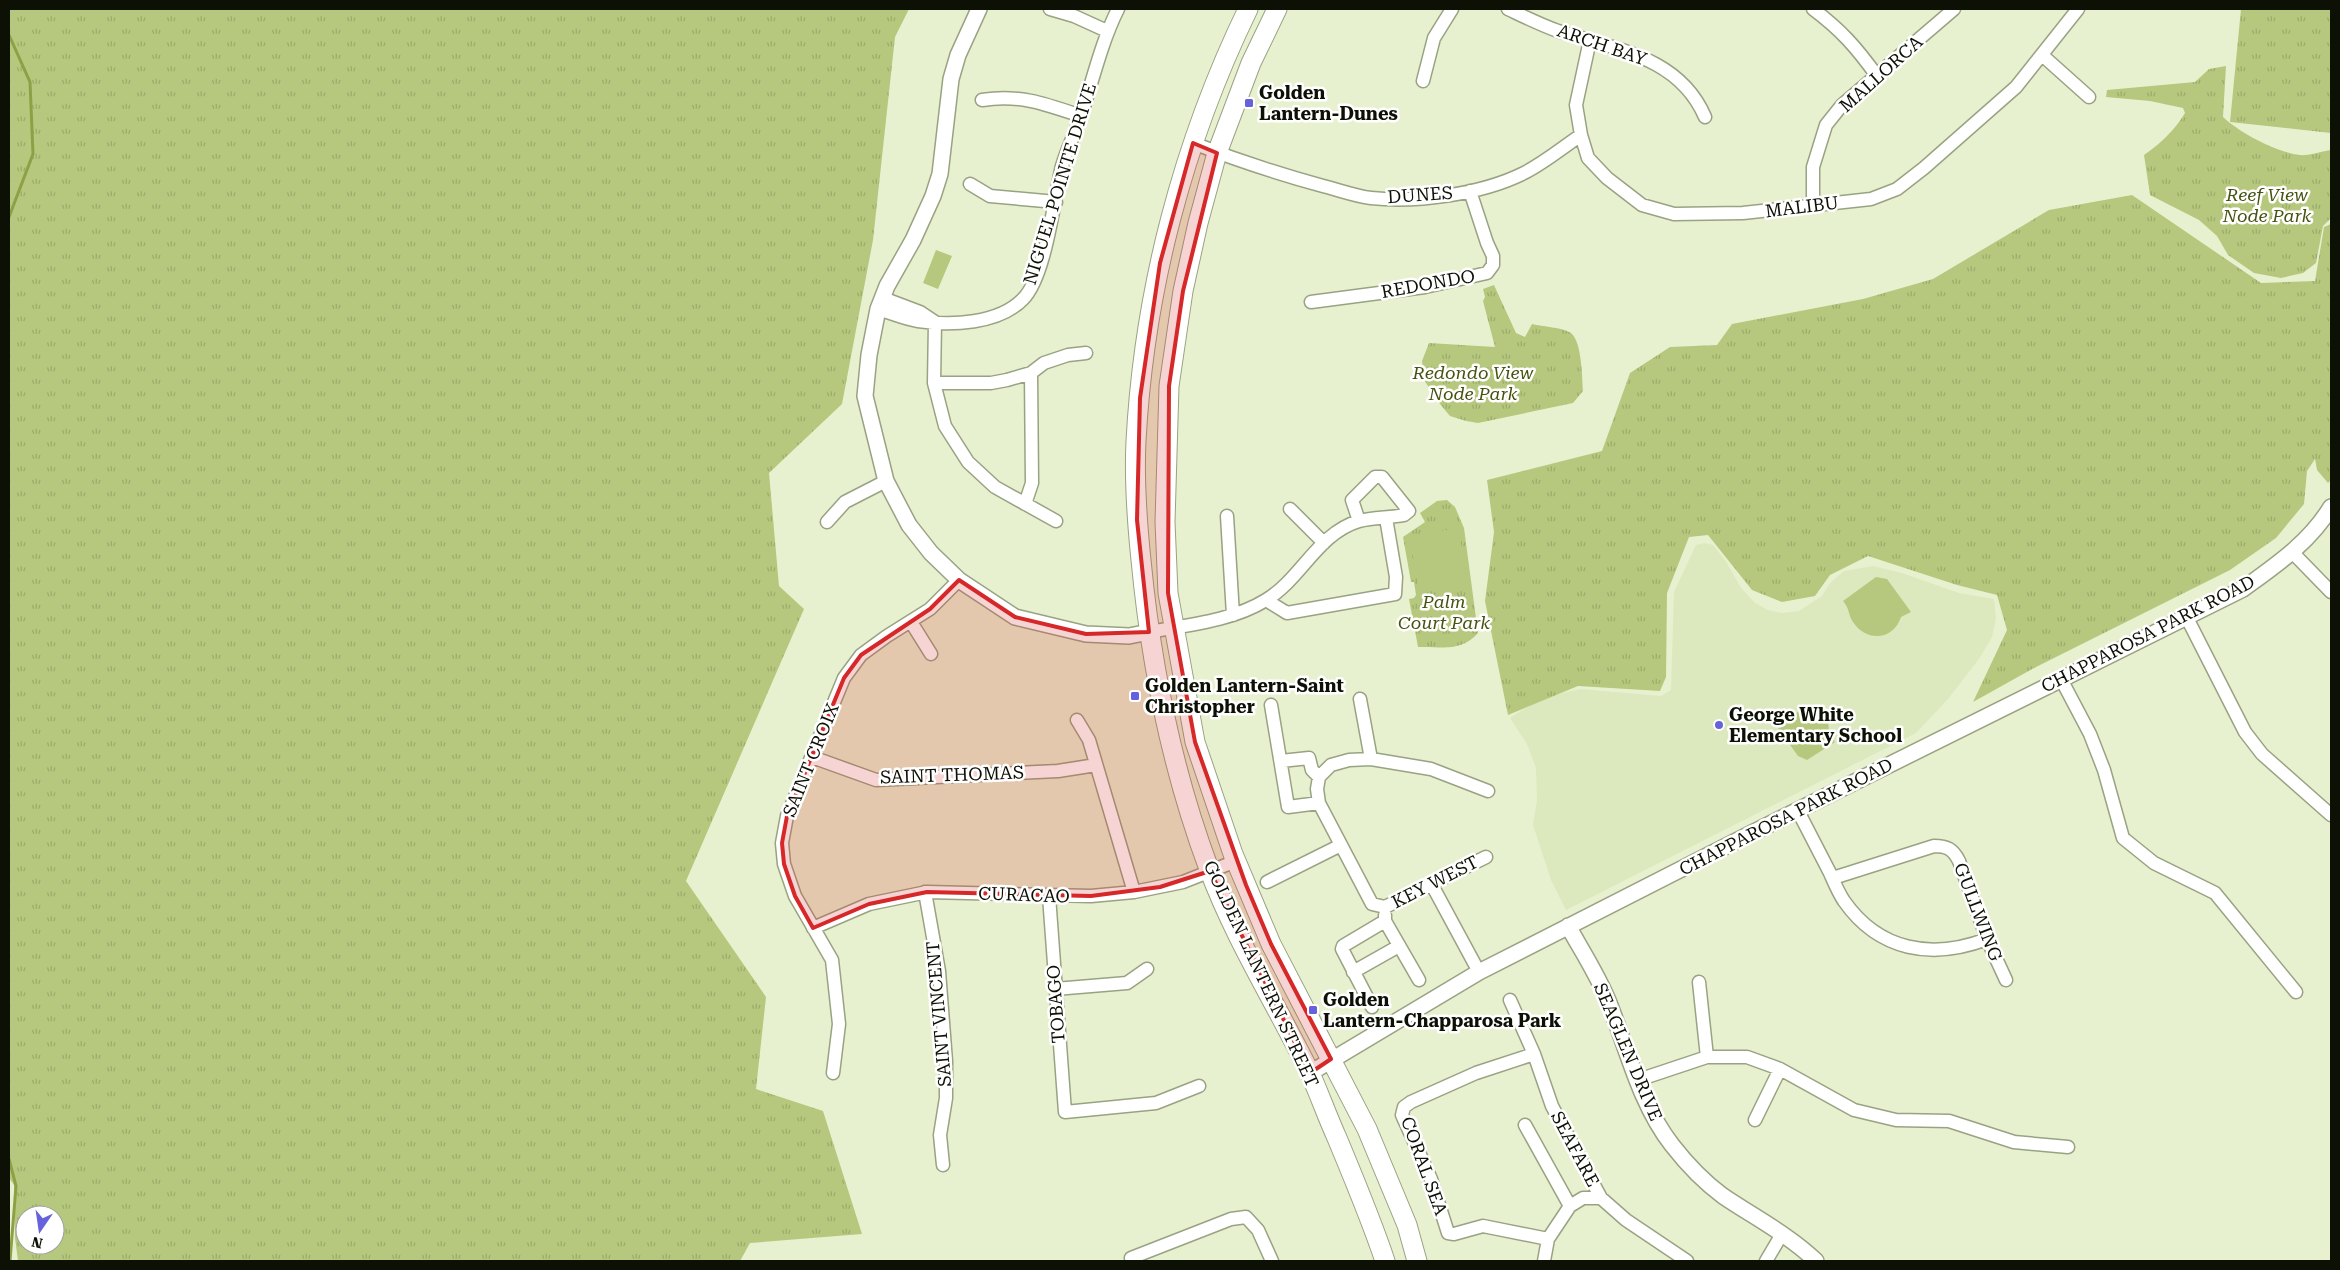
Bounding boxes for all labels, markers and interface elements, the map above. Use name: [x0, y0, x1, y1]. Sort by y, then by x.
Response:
street label: ARCH BAY: [1555, 19, 1650, 70]
street label: MALLORCA: [1835, 31, 1927, 116]
street label: NIGUEL POINTE DRIVE: [1019, 80, 1100, 287]
place label: Golden Lantern-Dunes: [1259, 82, 1398, 124]
marker: Golden Lantern-Dunes: [1243, 97, 1255, 109]
street label: DUNES: [1387, 182, 1453, 207]
park label: Reef View Node Park: [2222, 184, 2312, 226]
street label: MALIBU: [1764, 192, 1840, 221]
street label: REDONDO: [1379, 265, 1476, 302]
park label: Redondo View Node Park: [1412, 362, 1534, 404]
street label: CHAPPAROSA PARK ROAD: [2038, 570, 2258, 697]
park label: Palm Court Park: [1398, 591, 1490, 633]
place label: Golden Lantern-Saint Christopher: [1145, 675, 1344, 717]
marker: Golden Lantern-Saint Christopher: [1129, 690, 1141, 702]
street label: SAINT CROIX: [778, 700, 843, 820]
place label: George White Elementary School: [1729, 704, 1902, 746]
marker: George White Elementary School: [1713, 719, 1725, 731]
street label: CHAPPAROSA PARK ROAD: [1676, 753, 1896, 880]
street label: SAINT THOMAS: [880, 761, 1024, 788]
street label: KEY WEST: [1388, 851, 1481, 912]
street label: GOLDEN LANTERN STREET: [1200, 857, 1323, 1090]
street label: GULLWING: [1950, 860, 2007, 964]
street label: CURACAO: [978, 882, 1070, 907]
street label: SAINT VINCENT: [922, 940, 955, 1088]
street label: TOBAGO: [1042, 964, 1069, 1044]
street label: SEAGLEN DRIVE: [1590, 980, 1667, 1124]
place label: Golden Lantern-Chapparosa Park: [1323, 989, 1562, 1031]
marker: Golden Lantern-Chapparosa Park: [1307, 1004, 1319, 1016]
street label: SEAFARE: [1547, 1108, 1604, 1190]
street label: CORAL SEA: [1397, 1114, 1452, 1218]
north arrow: [15, 1205, 65, 1255]
text: N: [30, 1234, 44, 1252]

